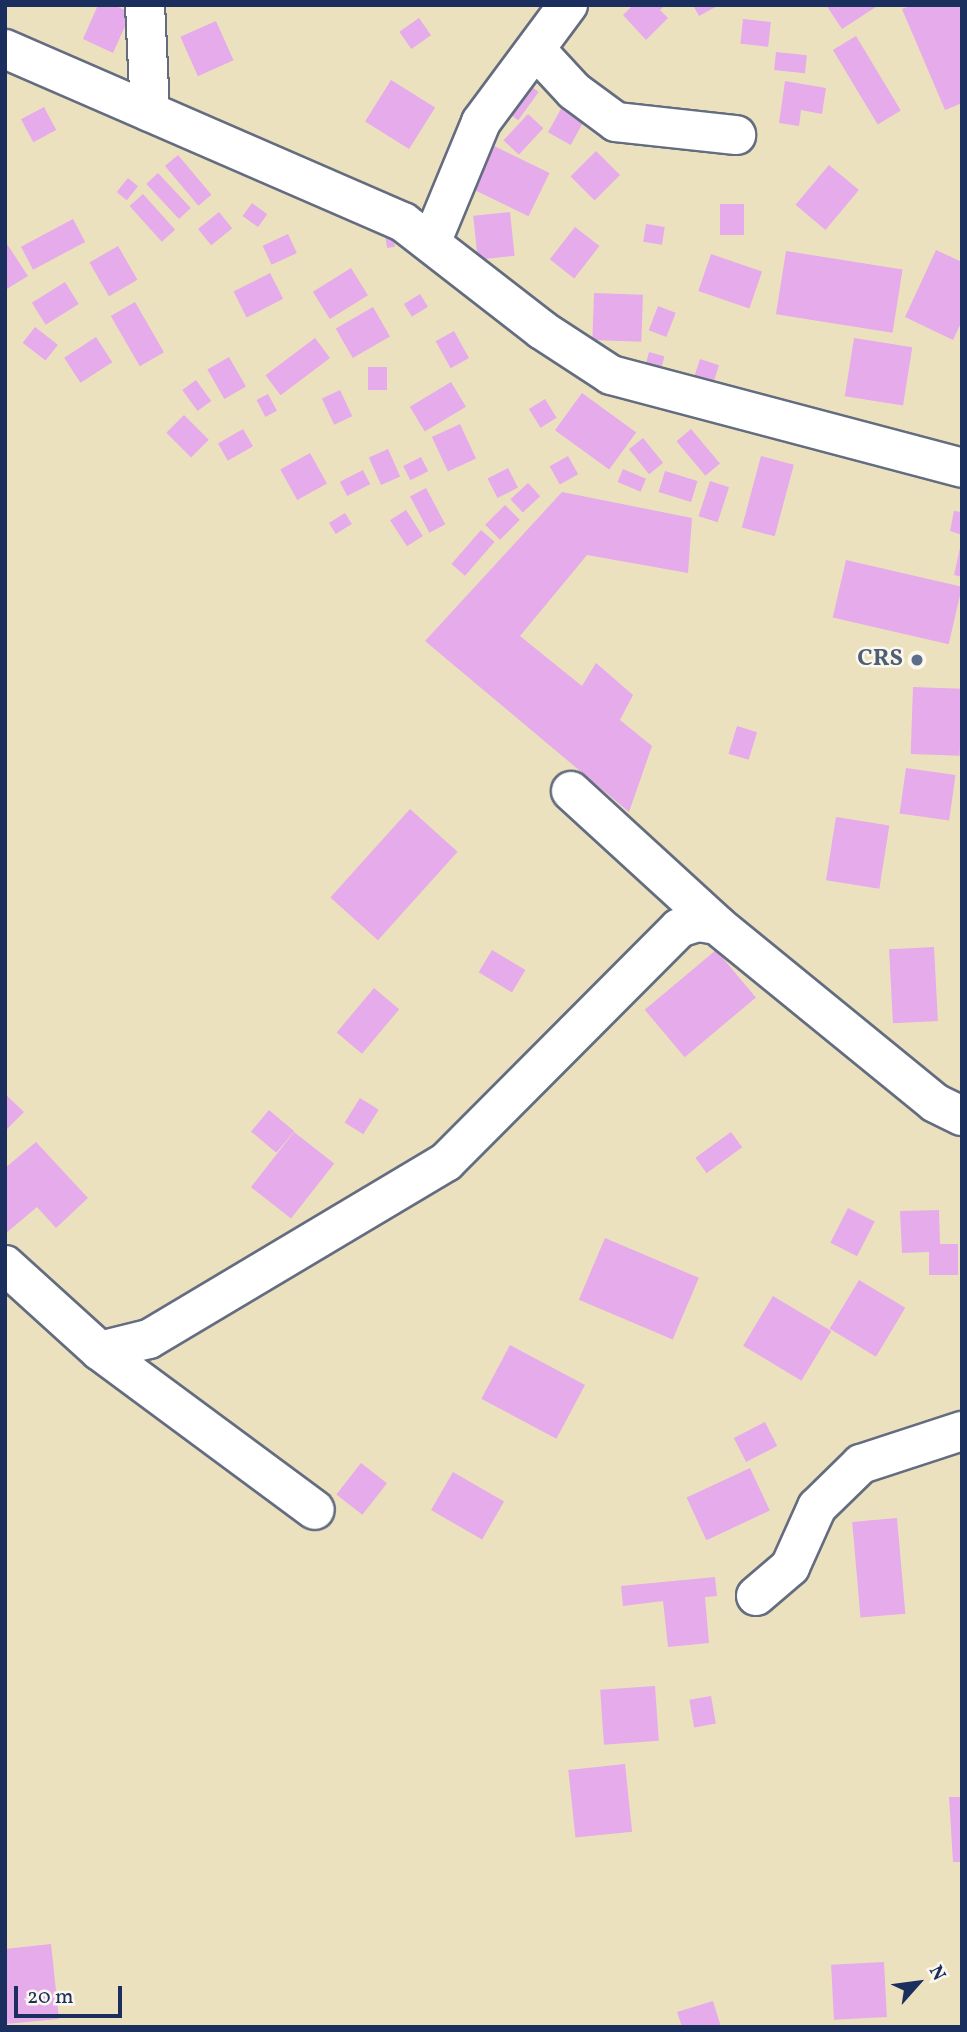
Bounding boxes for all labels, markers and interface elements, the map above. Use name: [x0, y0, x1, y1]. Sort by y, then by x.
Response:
place label: CRS: [857, 646, 903, 674]
marker: CRS: [909, 652, 925, 668]
north arrow: [883, 1948, 953, 2018]
text: N: [922, 1961, 951, 1985]
scale bar: [18, 1972, 126, 2016]
text: 20 m: [27, 1983, 73, 2012]

